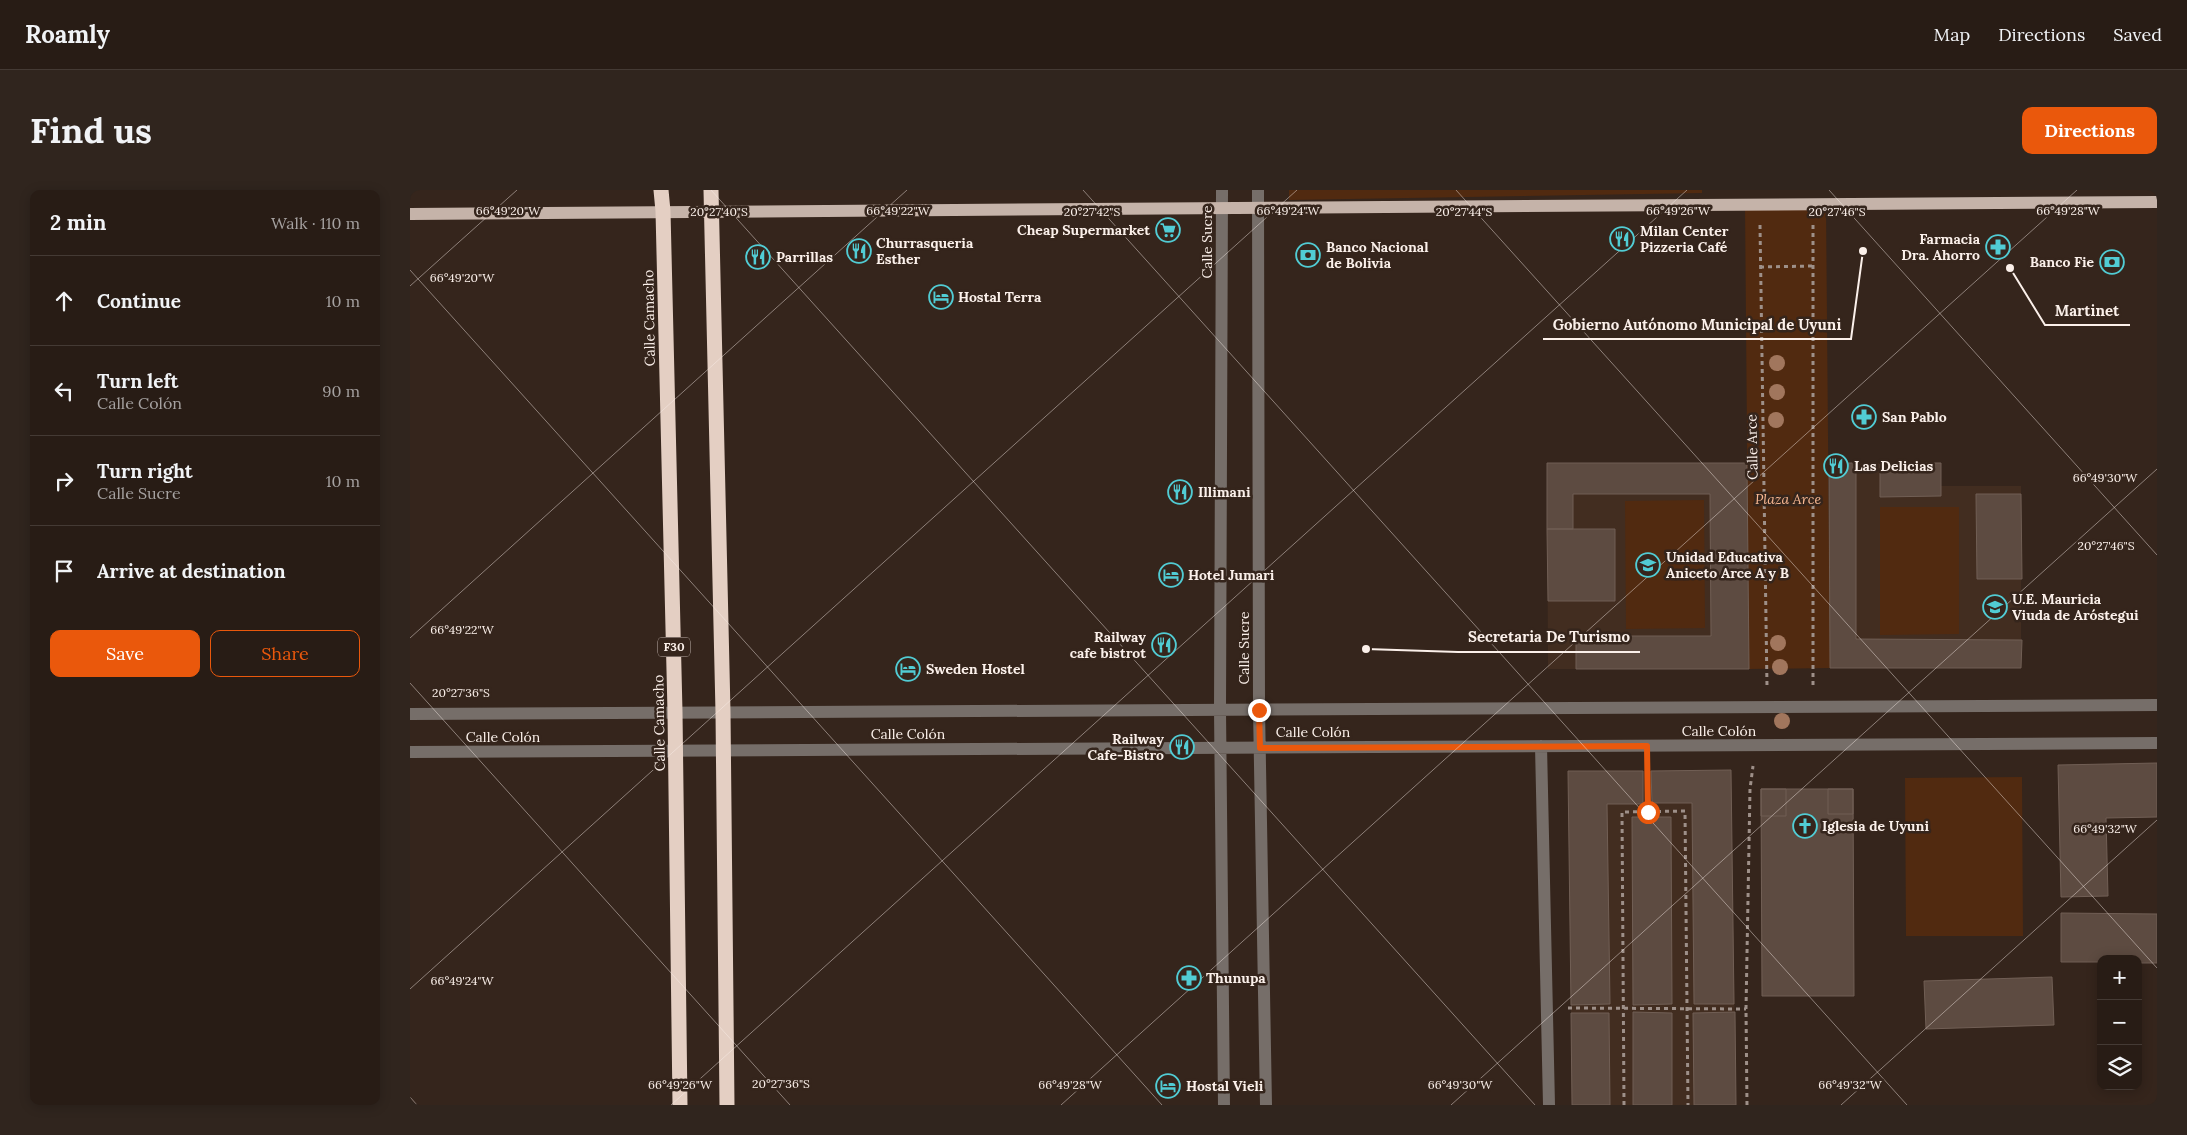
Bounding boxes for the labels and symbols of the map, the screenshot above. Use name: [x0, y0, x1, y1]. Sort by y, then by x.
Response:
text: 66°49'20"W: [476, 203, 541, 218]
text: 66°49'22"W: [866, 203, 931, 218]
text: 66°49'24"W: [1257, 203, 1321, 218]
text: 66°49'26"W: [1646, 203, 1711, 218]
text: 66°49'28"W: [2036, 203, 2101, 218]
text: 20°27'40"S: [690, 204, 748, 219]
text: 20°27'42"S: [1064, 204, 1120, 219]
text: 20°27'44"S: [1436, 204, 1492, 219]
text: 20°27'46"S: [1808, 204, 1866, 219]
street label: Calle Sucre: [1198, 205, 1216, 279]
supermarket icon: Cheap Supermarket: [1155, 217, 1181, 243]
place label: Cheap Supermarket: [1017, 221, 1150, 239]
place label: Milan Center Pizzeria Café: [1640, 222, 1729, 256]
restaurant icon: Milan Center Pizzeria Café: [1609, 226, 1635, 252]
place label: Farmacia Dra. Ahorro: [1901, 230, 1981, 264]
place label: Churrasqueria Esther: [876, 234, 974, 268]
pharmacy icon: Farmacia Dra. Ahorro: [1985, 234, 2011, 260]
restaurant icon: Churrasqueria Esther: [846, 238, 872, 264]
place label: Banco Nacional de Bolivia: [1326, 238, 1429, 272]
bank icon: Banco Nacional de Bolivia: [1295, 242, 1321, 268]
restaurant icon: Parrillas: [745, 244, 771, 270]
place label: Parrillas: [776, 248, 833, 266]
bank icon: Banco Fie: [2099, 249, 2125, 275]
place label: Banco Fie: [2030, 253, 2094, 271]
text: 66°49'20"W: [430, 270, 495, 285]
street label: Calle Camacho: [639, 270, 659, 366]
hotel icon: Hostal Terra: [928, 284, 954, 310]
place label: Hostal Terra: [958, 288, 1042, 306]
callout: Martinet: [2045, 295, 2130, 325]
text: Martinet: [2055, 301, 2120, 320]
callout: Gobierno Autónomo Municipal de Uyuni: [1543, 309, 1851, 339]
text: Gobierno Autónomo Municipal de Uyuni: [1553, 315, 1841, 334]
pharmacy icon: San Pablo: [1851, 404, 1877, 430]
place label: San Pablo: [1882, 408, 1947, 426]
street label: Calle Arce: [1742, 414, 1762, 480]
restaurant icon: Las Delicias: [1823, 453, 1849, 479]
place label: Las Delicias: [1854, 457, 1934, 475]
text: 66°49'30"W: [2073, 470, 2138, 485]
restaurant icon: Illimani: [1167, 479, 1193, 505]
place label: Illimani: [1198, 483, 1251, 501]
park label: Plaza Arce: [1755, 490, 1821, 508]
text: 20°27'46"S: [2077, 538, 2135, 553]
place label: Unidad Educativa Aniceto Arce A y B: [1666, 548, 1789, 582]
school or university icon: Unidad Educativa Aniceto Arce A y B: [1635, 552, 1661, 578]
hotel icon: Hotel Jumari: [1158, 562, 1184, 588]
place label: Hotel Jumari: [1188, 566, 1275, 584]
place label: U.E. Mauricia Viuda de Aróstegui: [2012, 590, 2139, 624]
school or university icon: U.E. Mauricia Viuda de Aróstegui: [1982, 594, 2008, 620]
street label: Calle Sucre: [1235, 611, 1253, 685]
text: 66°49'22"W: [430, 622, 495, 637]
callout: Secretaria De Turismo: [1458, 622, 1640, 652]
text: Secretaria De Turismo: [1468, 627, 1631, 646]
place label: Railway cafe bistrot: [1070, 628, 1146, 662]
restaurant icon: Railway cafe bistrot: [1151, 632, 1177, 658]
road number: F30: [658, 638, 690, 657]
hotel icon: Sweden Hostel: [895, 656, 921, 682]
place label: Sweden Hostel: [926, 660, 1025, 678]
street label: Calle Camacho: [649, 675, 669, 771]
text: 20°27'36"S: [432, 685, 490, 700]
route end: [1248, 699, 1271, 722]
street label: Calle Colón: [1682, 722, 1757, 740]
street label: Calle Colón: [1276, 723, 1351, 741]
street label: Calle Colón: [871, 725, 946, 743]
street label: Calle Colón: [466, 728, 541, 746]
place label: Railway Cafe-Bistro: [1087, 730, 1164, 764]
restaurant icon: Railway Cafe-Bistro: [1169, 734, 1195, 760]
route start: [1637, 801, 1660, 824]
church icon: Iglesia de Uyuni: [1792, 813, 1818, 839]
place label: Iglesia de Uyuni: [1822, 817, 1929, 835]
text: 66°49'32"W: [2073, 821, 2138, 836]
pharmacy icon: Thunupa: [1176, 965, 1202, 991]
place label: Thunupa: [1206, 969, 1266, 987]
text: 66°49'24"W: [431, 973, 495, 988]
hotel icon: Hostal Vieli: [1155, 1073, 1181, 1099]
text: 20°27'36"S: [752, 1076, 810, 1091]
text: 66°49'26"W: [648, 1077, 713, 1092]
text: 66°49'28"W: [1038, 1077, 1103, 1092]
place label: Hostal Vieli: [1186, 1077, 1264, 1095]
text: 66°49'30"W: [1428, 1077, 1493, 1092]
text: 66°49'32"W: [1818, 1077, 1883, 1092]

